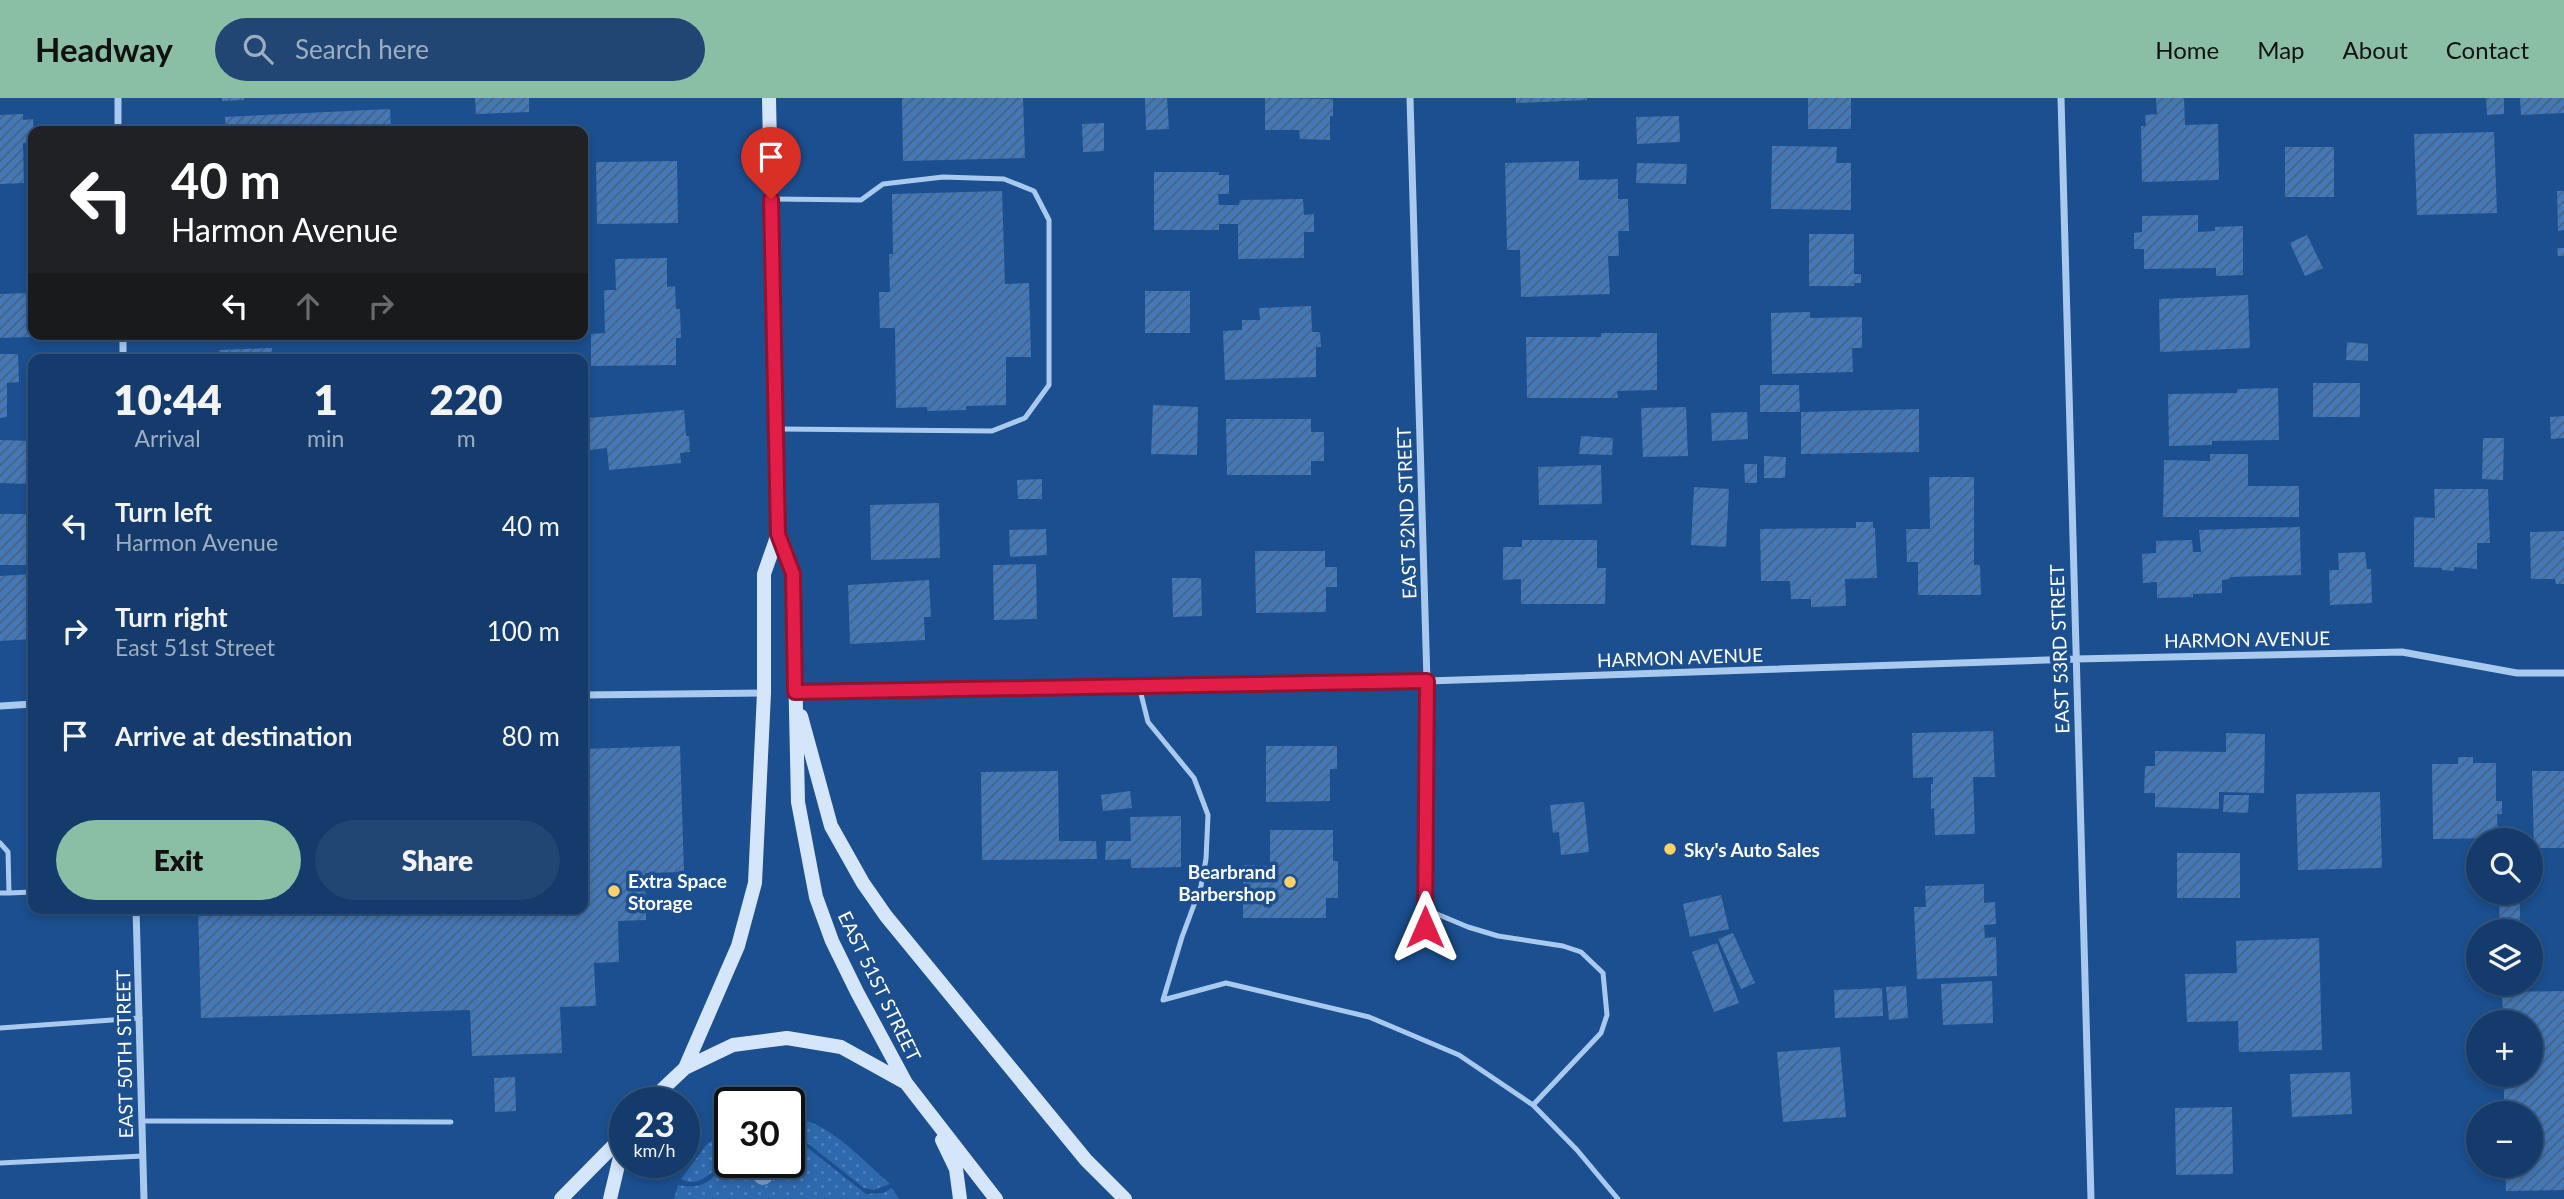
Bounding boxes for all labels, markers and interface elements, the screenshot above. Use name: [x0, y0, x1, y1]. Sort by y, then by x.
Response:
search box: [215, 18, 705, 81]
text: Headway: [35, 29, 173, 69]
icon: search: [239, 30, 277, 68]
text: Search here: [295, 33, 429, 65]
text: Home: [2155, 35, 2219, 64]
text: Map: [2257, 35, 2305, 64]
text: About: [2343, 35, 2408, 64]
text: Contact: [2446, 35, 2529, 64]
pin: [741, 127, 801, 199]
icon: arrive: [752, 138, 790, 176]
text: 40 m: [171, 151, 281, 209]
icon: left: [56, 154, 147, 245]
text: Harmon Avenue: [171, 210, 398, 249]
icon: left: [216, 287, 254, 325]
icon: ahead: [289, 287, 327, 325]
icon: right: [362, 287, 400, 325]
text: 10:44: [113, 374, 222, 424]
text: 1: [314, 374, 338, 424]
text: 220: [430, 374, 503, 424]
text: Arrival: [134, 424, 201, 452]
text: min: [307, 424, 344, 452]
text: m: [457, 424, 476, 452]
street label: EAST 52ND STREET: [1392, 427, 1420, 599]
text: Turn left: [115, 496, 212, 528]
icon: left: [56, 507, 94, 545]
text: 40 m: [502, 510, 560, 542]
text: Harmon Avenue: [115, 528, 278, 556]
street label: EAST 53RD STREET: [2045, 564, 2073, 734]
text: Turn right: [115, 601, 228, 633]
icon: right: [56, 612, 94, 650]
text: 100 m: [487, 615, 560, 647]
street label: HARMON AVENUE: [2164, 626, 2330, 652]
text: East 51st Street: [115, 633, 275, 661]
street label: HARMON AVENUE: [1597, 643, 1763, 671]
icon: arrive: [56, 717, 94, 755]
text: Arrive at destination: [115, 720, 352, 752]
text: 80 m: [502, 720, 560, 752]
button: Exit: [56, 820, 301, 900]
button: Share: [315, 820, 560, 900]
map controls: [2466, 828, 2543, 1178]
button: search: [2466, 828, 2543, 905]
place label: Sky's Auto Sales: [1684, 838, 1820, 861]
marker: Sky's Auto Sales: [1662, 841, 1678, 857]
place label: Bearbrand Barbershop: [1178, 860, 1276, 905]
place label: Extra Space Storage: [628, 869, 727, 914]
marker: Bearbrand Barbershop: [1282, 874, 1298, 890]
marker: Extra Space Storage: [606, 883, 622, 899]
position arrow: [1388, 890, 1462, 964]
street label: EAST 51ST STREET: [834, 907, 926, 1065]
button: layers: [2466, 919, 2543, 996]
street label: EAST 50TH STREET: [111, 969, 137, 1139]
button: +: [2466, 1010, 2543, 1087]
speed limit sign: 30: [714, 1087, 805, 1178]
button: −: [2466, 1101, 2543, 1178]
text: 23: [634, 1102, 675, 1144]
text: km/h: [633, 1139, 676, 1161]

